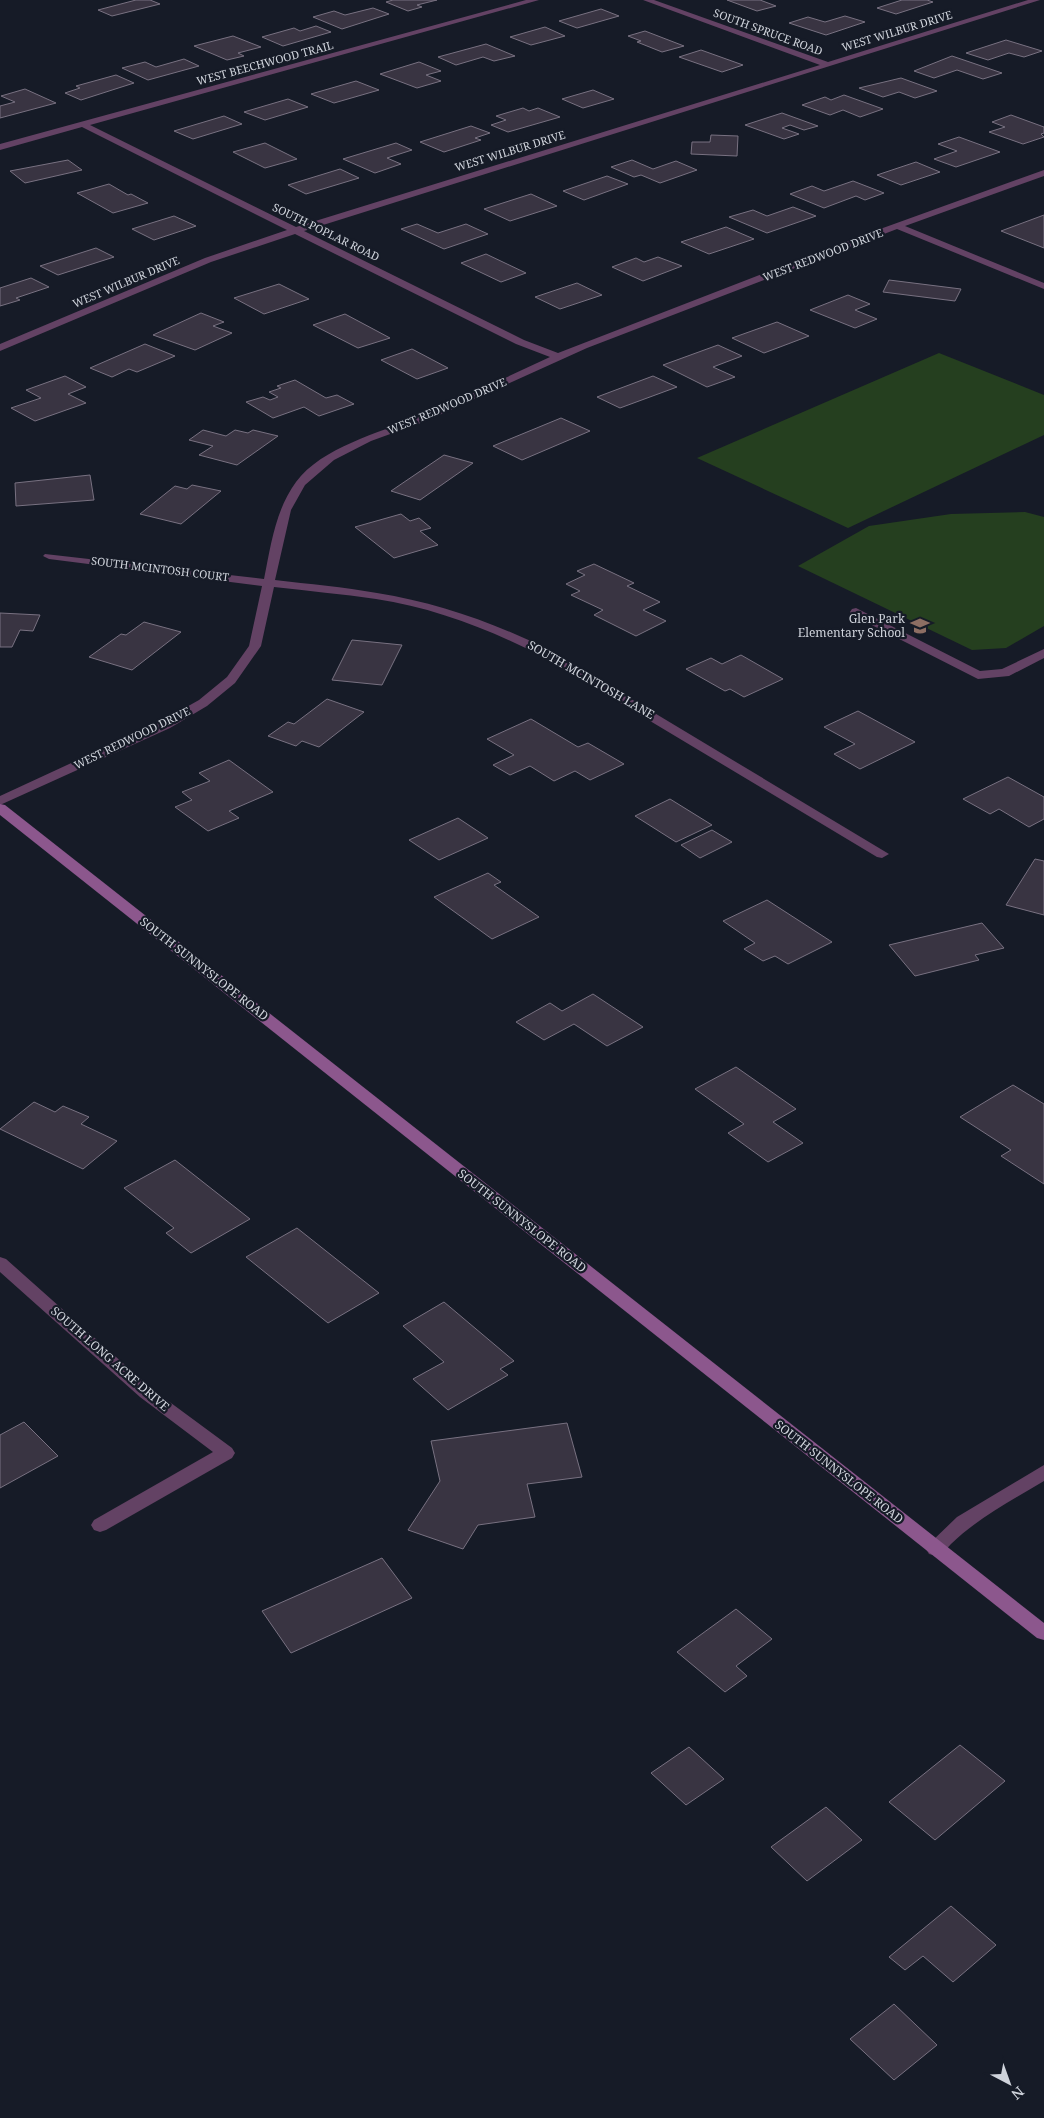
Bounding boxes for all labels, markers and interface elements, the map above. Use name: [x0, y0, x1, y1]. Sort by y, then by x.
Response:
street label: SOUTH SPRUCE ROAD: [712, 5, 825, 58]
street label: WEST WILBUR DRIVE: [840, 7, 954, 54]
street label: WEST BEECHWOOD TRAIL: [195, 37, 335, 88]
street label: WEST WILBUR DRIVE: [453, 127, 567, 174]
street label: SOUTH POPLAR ROAD: [270, 199, 382, 264]
street label: WEST REDWOOD DRIVE: [761, 225, 885, 284]
street label: WEST WILBUR DRIVE: [70, 252, 182, 311]
street label: WEST REDWOOD DRIVE: [385, 374, 509, 437]
street label: SOUTH MCINTOSH COURT: [90, 553, 230, 584]
place label: Glen Park Elementary School: [798, 610, 906, 641]
school or university icon: Glen Park Elementary School: [909, 615, 931, 637]
street label: SOUTH MCINTOSH LANE: [525, 636, 658, 723]
street label: WEST REDWOOD DRIVE: [71, 703, 193, 772]
street label: SOUTH SUNNYSLOPE ROAD: [136, 913, 272, 1024]
street label: SOUTH SUNNYSLOPE ROAD: [454, 1165, 590, 1276]
street label: SOUTH LONG ACRE DRIVE: [47, 1302, 173, 1415]
street label: SOUTH SUNNYSLOPE ROAD: [771, 1416, 907, 1527]
north arrow: [984, 2058, 1034, 2108]
text: N: [1007, 2082, 1028, 2104]

